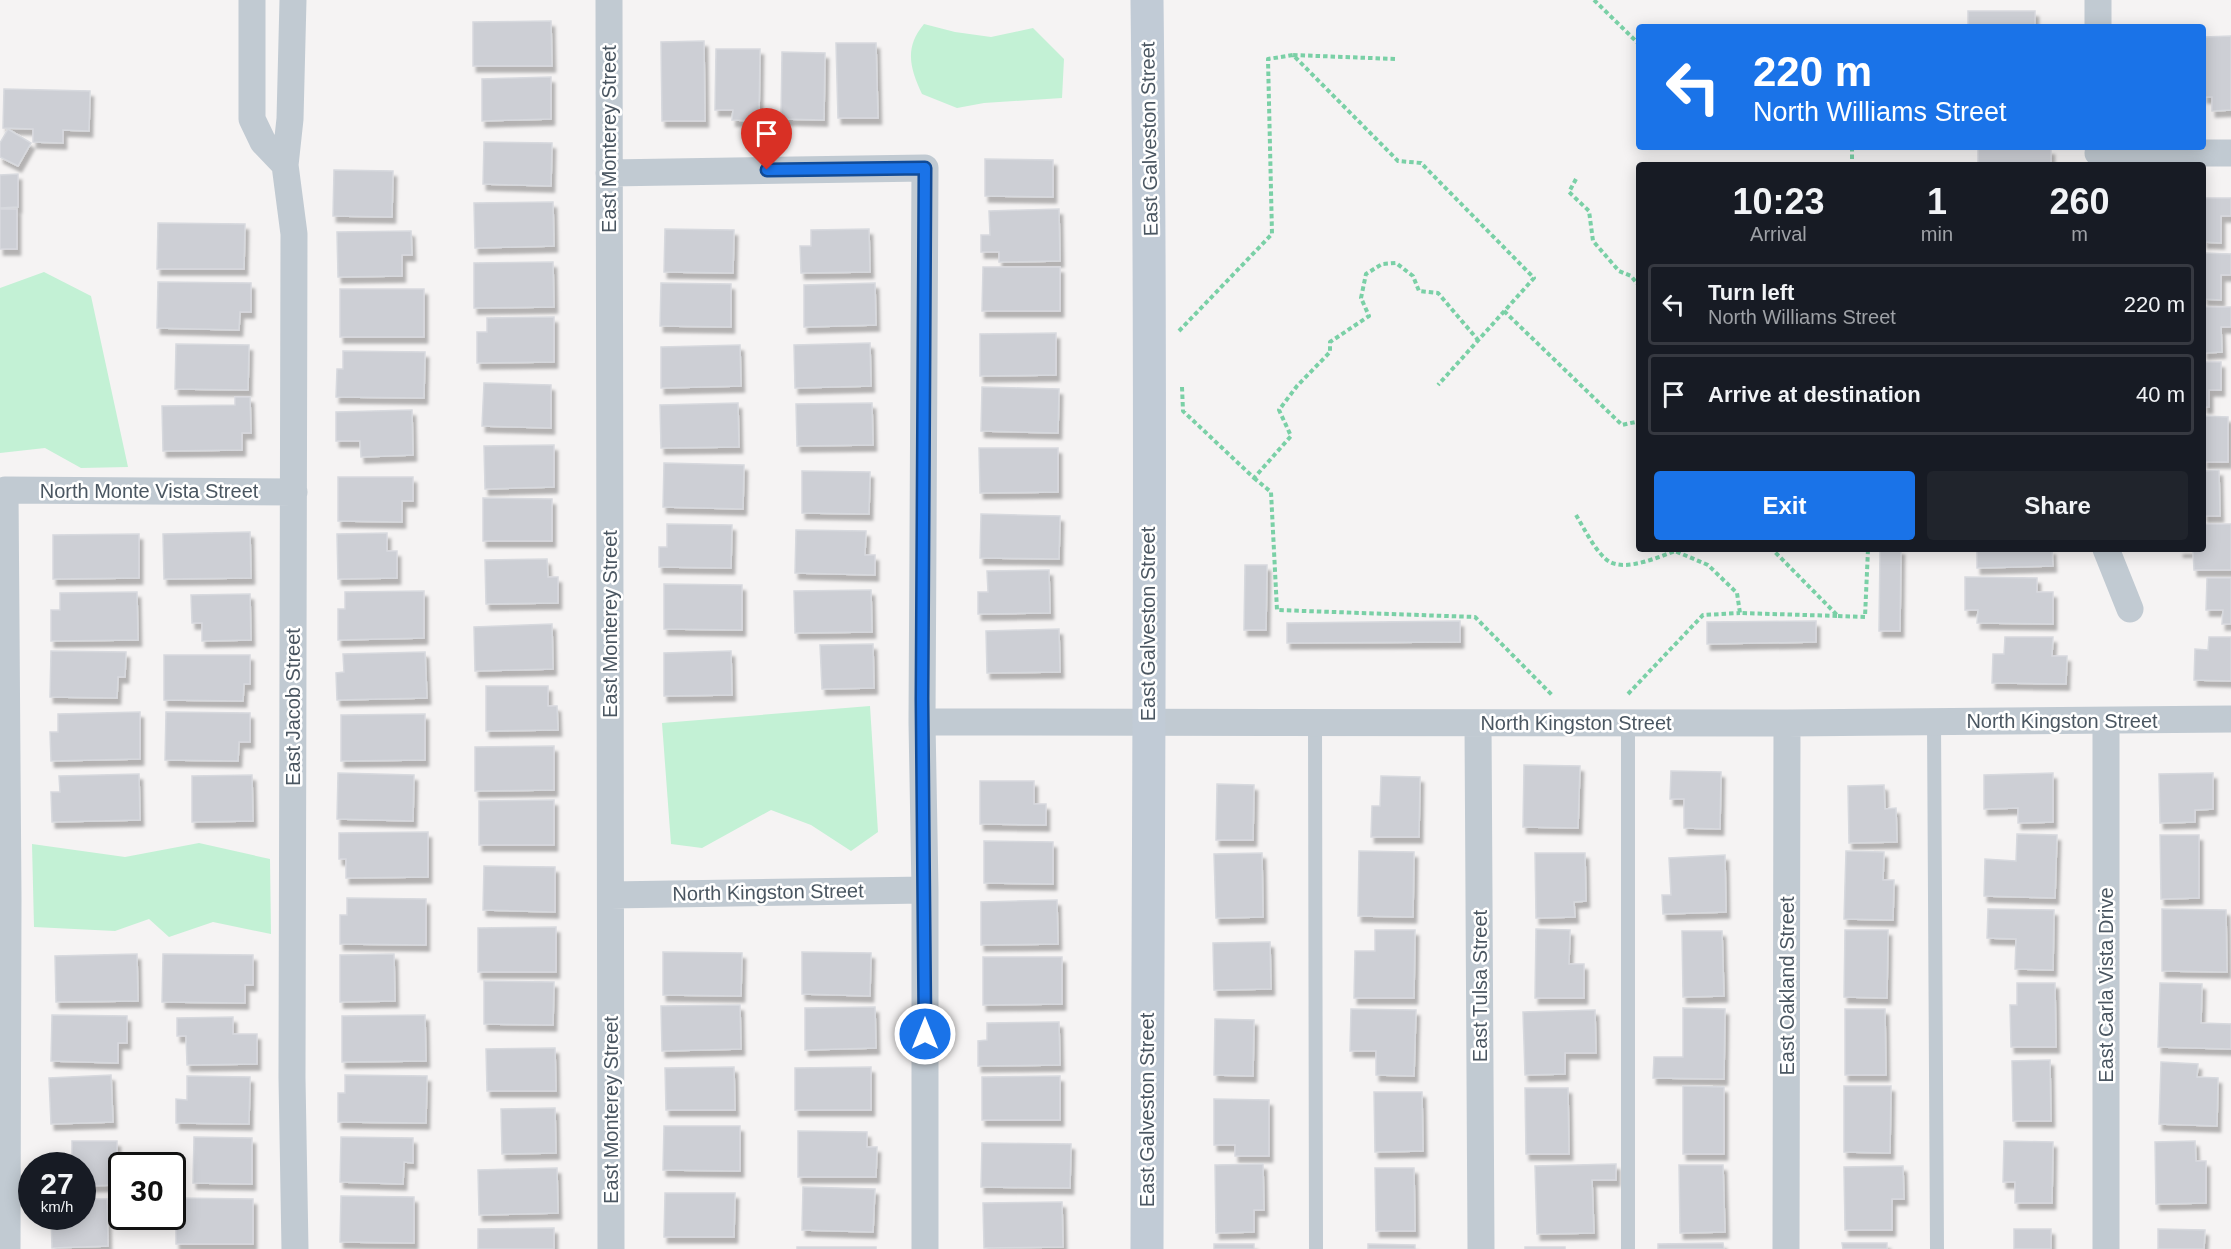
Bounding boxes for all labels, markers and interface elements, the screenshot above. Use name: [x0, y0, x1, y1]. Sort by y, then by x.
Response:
street label: East Galveston Street: [1136, 41, 1162, 236]
street label: East Monterey Street: [598, 45, 620, 233]
icon: left: [1654, 48, 1732, 126]
text: 220 m: [1753, 48, 1872, 95]
text: North Williams Street: [1753, 97, 2007, 127]
pin: [741, 108, 792, 170]
icon: arrive: [750, 117, 783, 150]
text: 10:23: [1732, 181, 1824, 222]
text: 1: [1927, 181, 1947, 222]
text: 260: [2049, 181, 2110, 222]
text: Arrival: [1750, 223, 1807, 245]
text: min: [1921, 223, 1953, 245]
text: m: [2071, 223, 2088, 245]
text: Turn left: [1708, 280, 1794, 305]
icon: left: [1657, 288, 1690, 321]
text: 220 m: [2124, 292, 2185, 317]
text: North Williams Street: [1708, 306, 1896, 328]
icon: arrive: [1657, 378, 1690, 411]
text: Arrive at destination: [1708, 382, 1921, 407]
text: 40 m: [2136, 382, 2185, 407]
button: Exit: [1654, 471, 1915, 540]
button: Share: [1927, 471, 2188, 540]
street label: North Monte Vista Street: [40, 480, 259, 502]
street label: East Galveston Street: [1137, 526, 1159, 721]
street label: East Monterey Street: [599, 530, 621, 718]
street label: East Jacob Street: [282, 628, 304, 786]
street label: North Kingston Street: [1966, 710, 2158, 732]
street label: North Kingston Street: [1480, 712, 1672, 734]
street label: North Kingston Street: [672, 879, 864, 905]
street label: East Carla Vista Drive: [2095, 887, 2117, 1083]
street label: East Oakland Street: [1776, 896, 1798, 1075]
street label: East Tulsa Street: [1469, 909, 1491, 1062]
position arrow: [893, 1002, 957, 1066]
street label: East Galveston Street: [1136, 1012, 1158, 1207]
street label: East Monterey Street: [600, 1016, 622, 1204]
speed limit sign: 30: [108, 1152, 186, 1230]
text: 27: [40, 1167, 74, 1200]
text: km/h: [41, 1198, 73, 1215]

